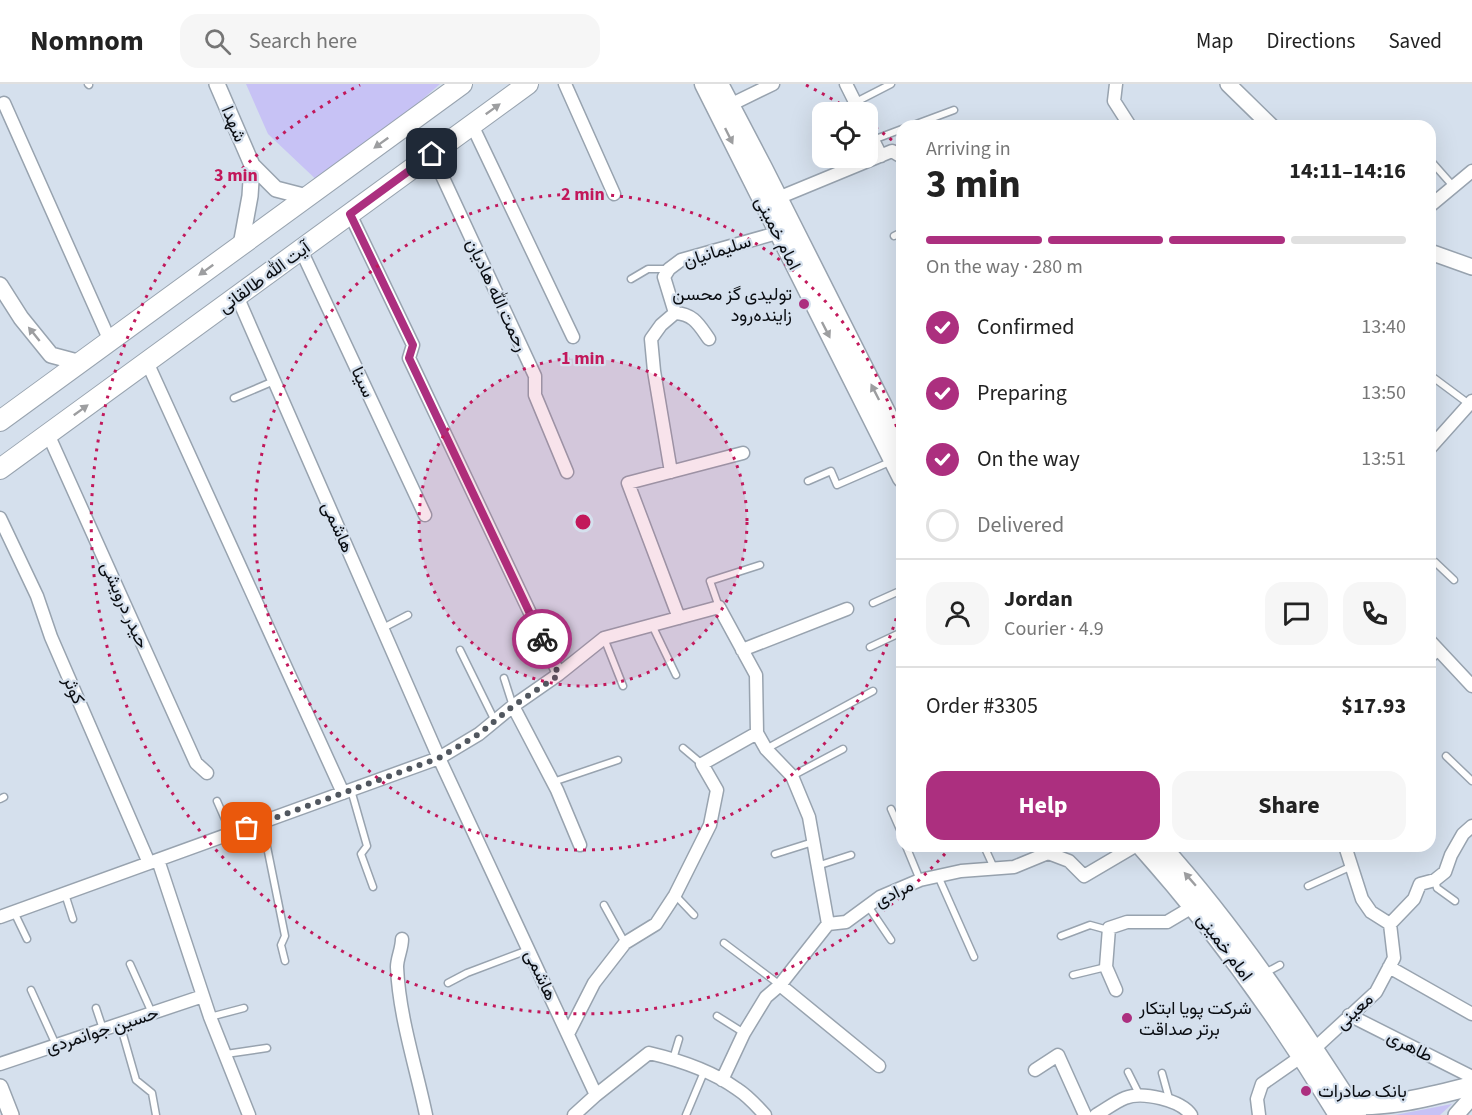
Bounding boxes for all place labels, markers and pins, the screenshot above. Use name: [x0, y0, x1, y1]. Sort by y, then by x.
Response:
pin: [406, 128, 457, 179]
place label: تولیدی گز محسن زاینده‌رود: [672, 282, 792, 328]
marker: تولیدی گز محسن زاینده‌رود: [797, 297, 811, 311]
centre of rings: [573, 512, 593, 532]
pin: [221, 802, 272, 853]
place label: شرکت پویا ابتکار برتر صداقت: [1138, 996, 1252, 1042]
marker: شرکت پویا ابتکار برتر صداقت: [1120, 1011, 1134, 1025]
place label: بانک صادرات: [1318, 1079, 1407, 1104]
marker: بانک صادرات: [1299, 1084, 1313, 1098]

